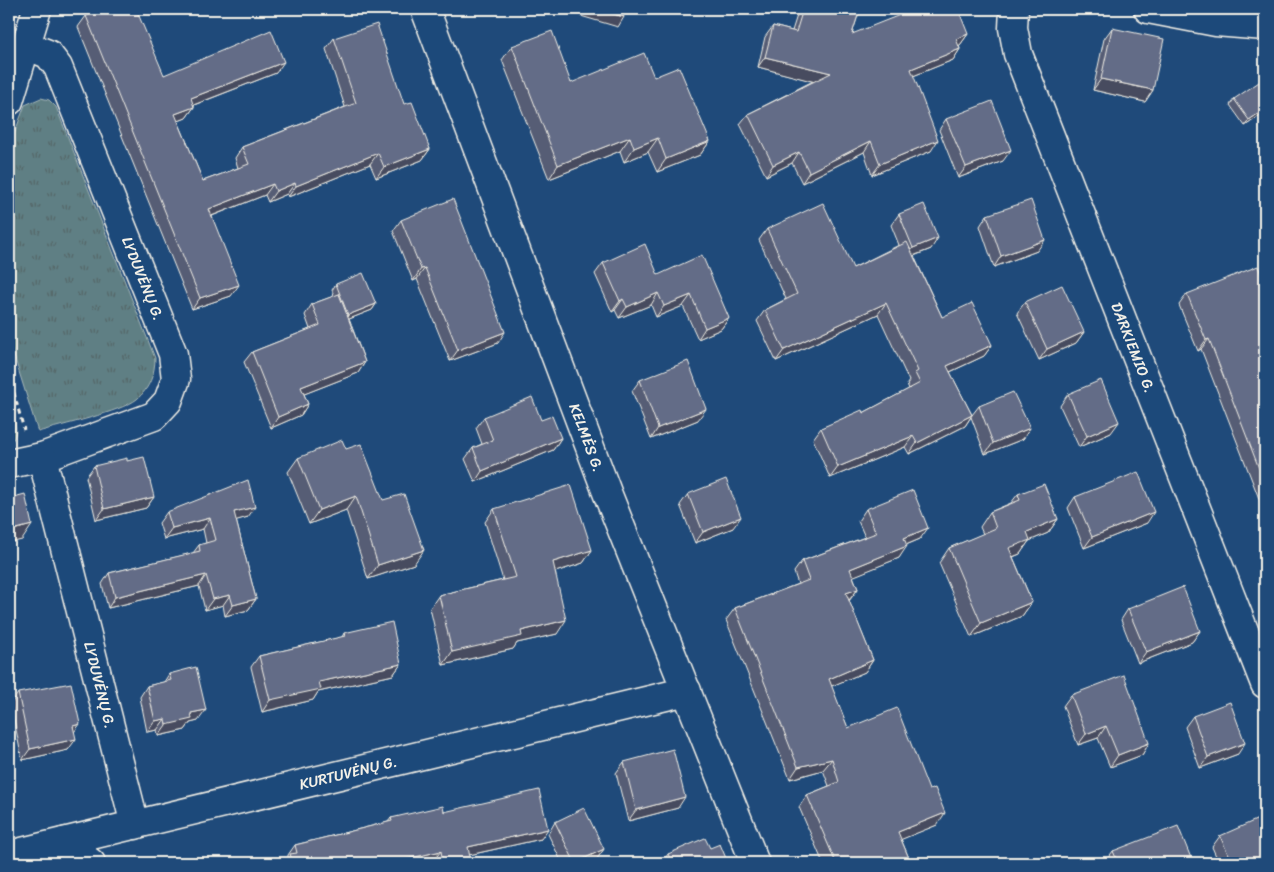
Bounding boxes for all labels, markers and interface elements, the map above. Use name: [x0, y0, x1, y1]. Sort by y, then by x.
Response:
street label: LYDUVĖNŲ G.: [114, 233, 171, 325]
street label: DARKIEMIO G.: [1104, 298, 1163, 397]
street label: KELMĖS G.: [562, 399, 611, 476]
street label: LYDUVĖNŲ G.: [76, 639, 123, 731]
street label: KURTUVĖNŲ G.: [297, 749, 400, 797]

